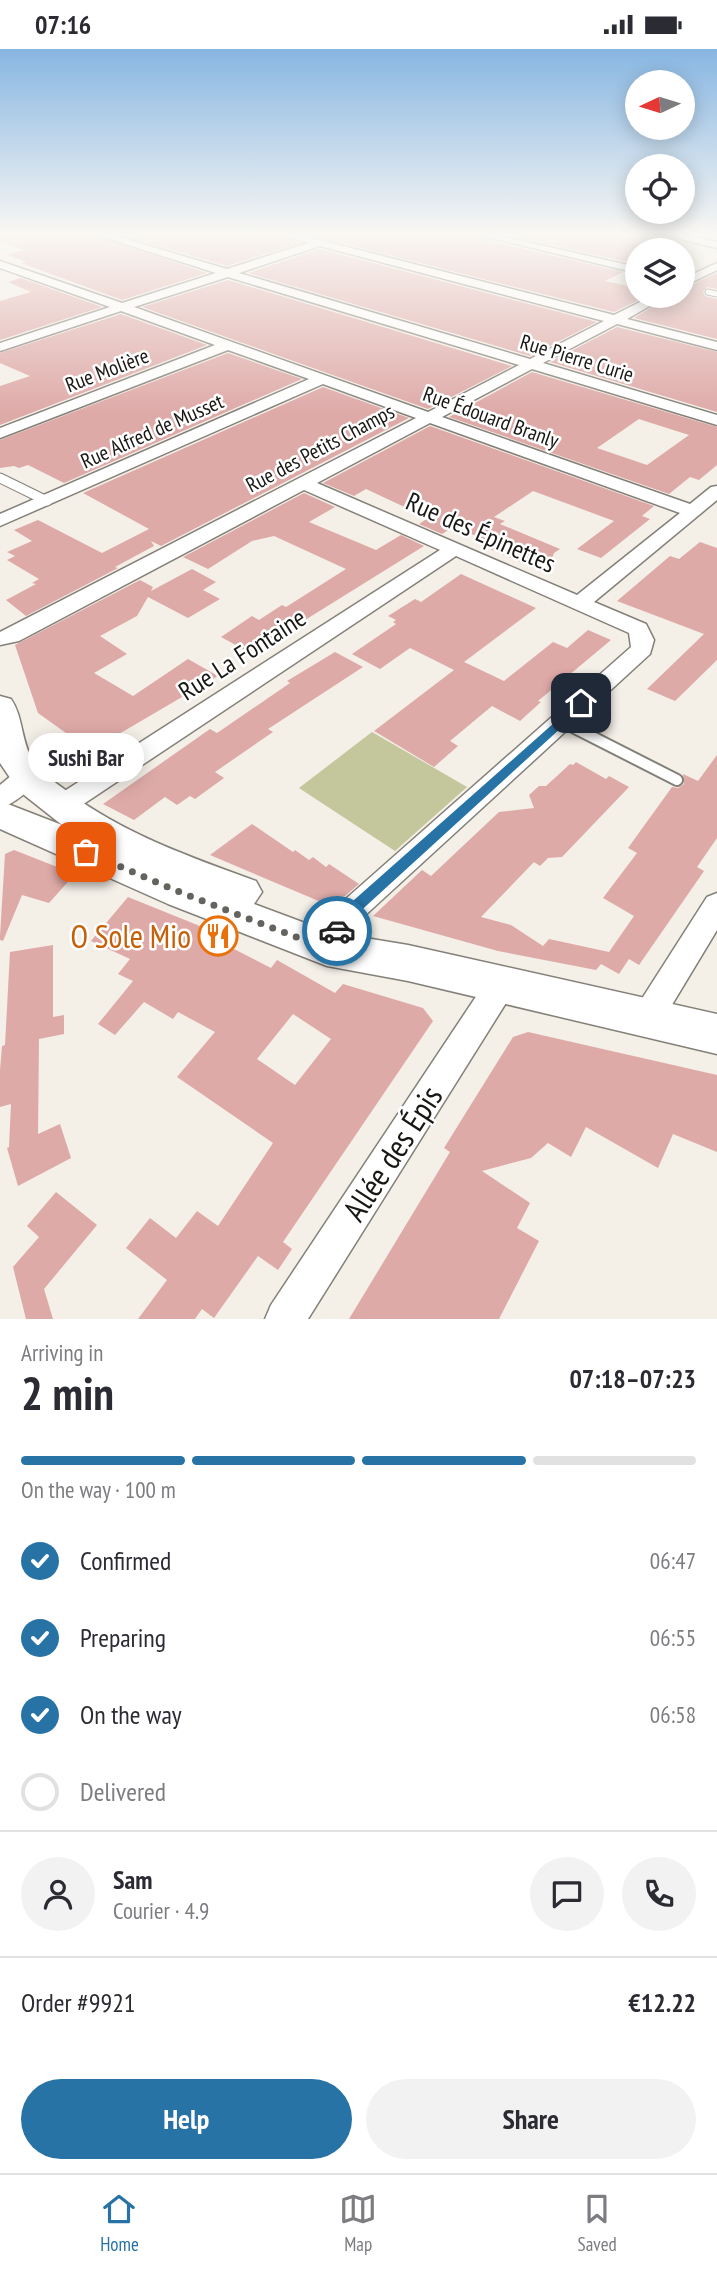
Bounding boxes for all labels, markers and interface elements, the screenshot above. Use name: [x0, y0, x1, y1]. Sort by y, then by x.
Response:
text: 07:16: [35, 8, 91, 41]
north arrow: [625, 70, 695, 140]
map controls: [625, 70, 695, 308]
button: locate: [625, 154, 695, 224]
button: layers: [625, 238, 695, 308]
street label: Rue Pierre Curie: [517, 328, 637, 388]
street label: Rue Molière: [61, 342, 153, 398]
street label: Rue Édouard Branly: [419, 380, 563, 454]
street label: Rue Alfred de Musset: [76, 387, 228, 475]
street label: Rue des Petits Champs: [241, 398, 399, 498]
street label: Rue des Épinettes: [401, 484, 561, 580]
street label: Rue La Fontaine: [172, 601, 312, 707]
pin: [551, 673, 611, 733]
icon: home: [562, 684, 600, 722]
callout: Sushi Bar: [28, 733, 144, 782]
text: Sushi Bar: [48, 743, 124, 772]
pin: [56, 822, 116, 882]
icon: bag: [67, 833, 105, 871]
courier: [302, 896, 372, 966]
icon: car: [318, 912, 356, 950]
place label: O Sole Mio: [71, 915, 191, 957]
restaurant icon: O Sole Mio: [197, 915, 239, 957]
street label: Allée des Épis: [333, 1077, 451, 1229]
text: Arriving in: [21, 1338, 103, 1367]
text: 07:18–07:23: [569, 1362, 696, 1395]
text: 2 min: [21, 1363, 114, 1423]
text: On the way · 100 m: [21, 1475, 176, 1504]
icon: check: [21, 1542, 59, 1580]
text: Confirmed: [80, 1544, 171, 1577]
text: 06:47: [650, 1546, 696, 1575]
icon: check: [21, 1619, 59, 1657]
text: Preparing: [80, 1621, 166, 1654]
text: 06:55: [650, 1623, 696, 1652]
icon: check: [21, 1696, 59, 1734]
text: On the way: [80, 1698, 182, 1731]
text: 06:58: [650, 1700, 696, 1729]
text: Delivered: [80, 1775, 166, 1808]
button: person: [21, 1857, 95, 1931]
button: chat: [530, 1857, 604, 1931]
button: phone: [622, 1857, 696, 1931]
text: Sam: [113, 1863, 152, 1896]
text: Courier · 4.9: [113, 1896, 209, 1925]
text: Order #9921: [21, 1986, 136, 2019]
text: €12.22: [628, 1986, 696, 2019]
button: Help: [21, 2079, 352, 2159]
button: Share: [366, 2079, 696, 2159]
tab: Home: [100, 2190, 139, 2256]
tab: Map: [339, 2190, 377, 2256]
tab: Saved: [578, 2190, 617, 2256]

